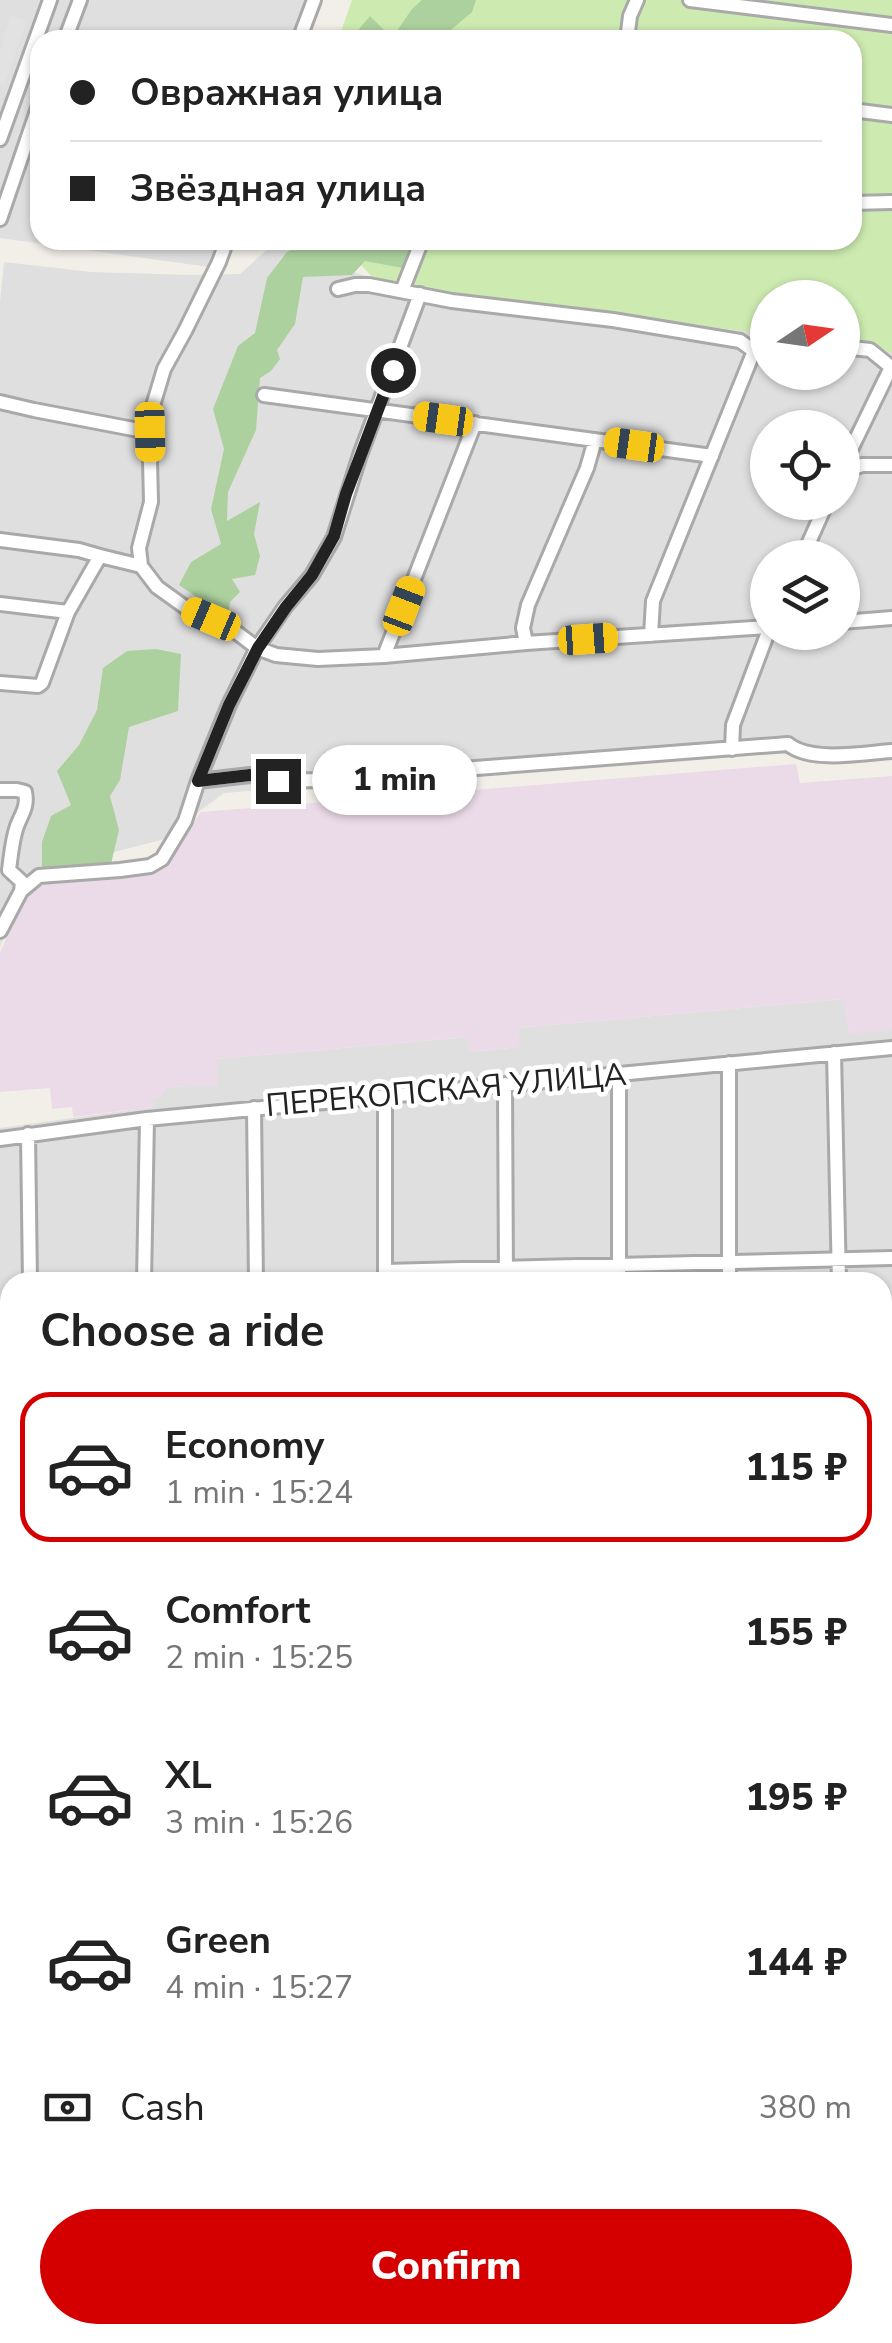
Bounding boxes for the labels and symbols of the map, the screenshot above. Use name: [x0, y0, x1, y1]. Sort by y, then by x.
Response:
north arrow: [750, 280, 860, 390]
route start: [371, 348, 416, 393]
car: [411, 400, 475, 438]
car: [134, 402, 166, 462]
car: [602, 426, 666, 464]
car: [379, 573, 429, 639]
car: [178, 593, 244, 645]
car: [557, 622, 619, 656]
callout: 1 min: [313, 746, 478, 816]
route end: [256, 759, 301, 804]
street label: ПЕРЕКОПСКАЯ УЛИЦА: [264, 1053, 628, 1127]

